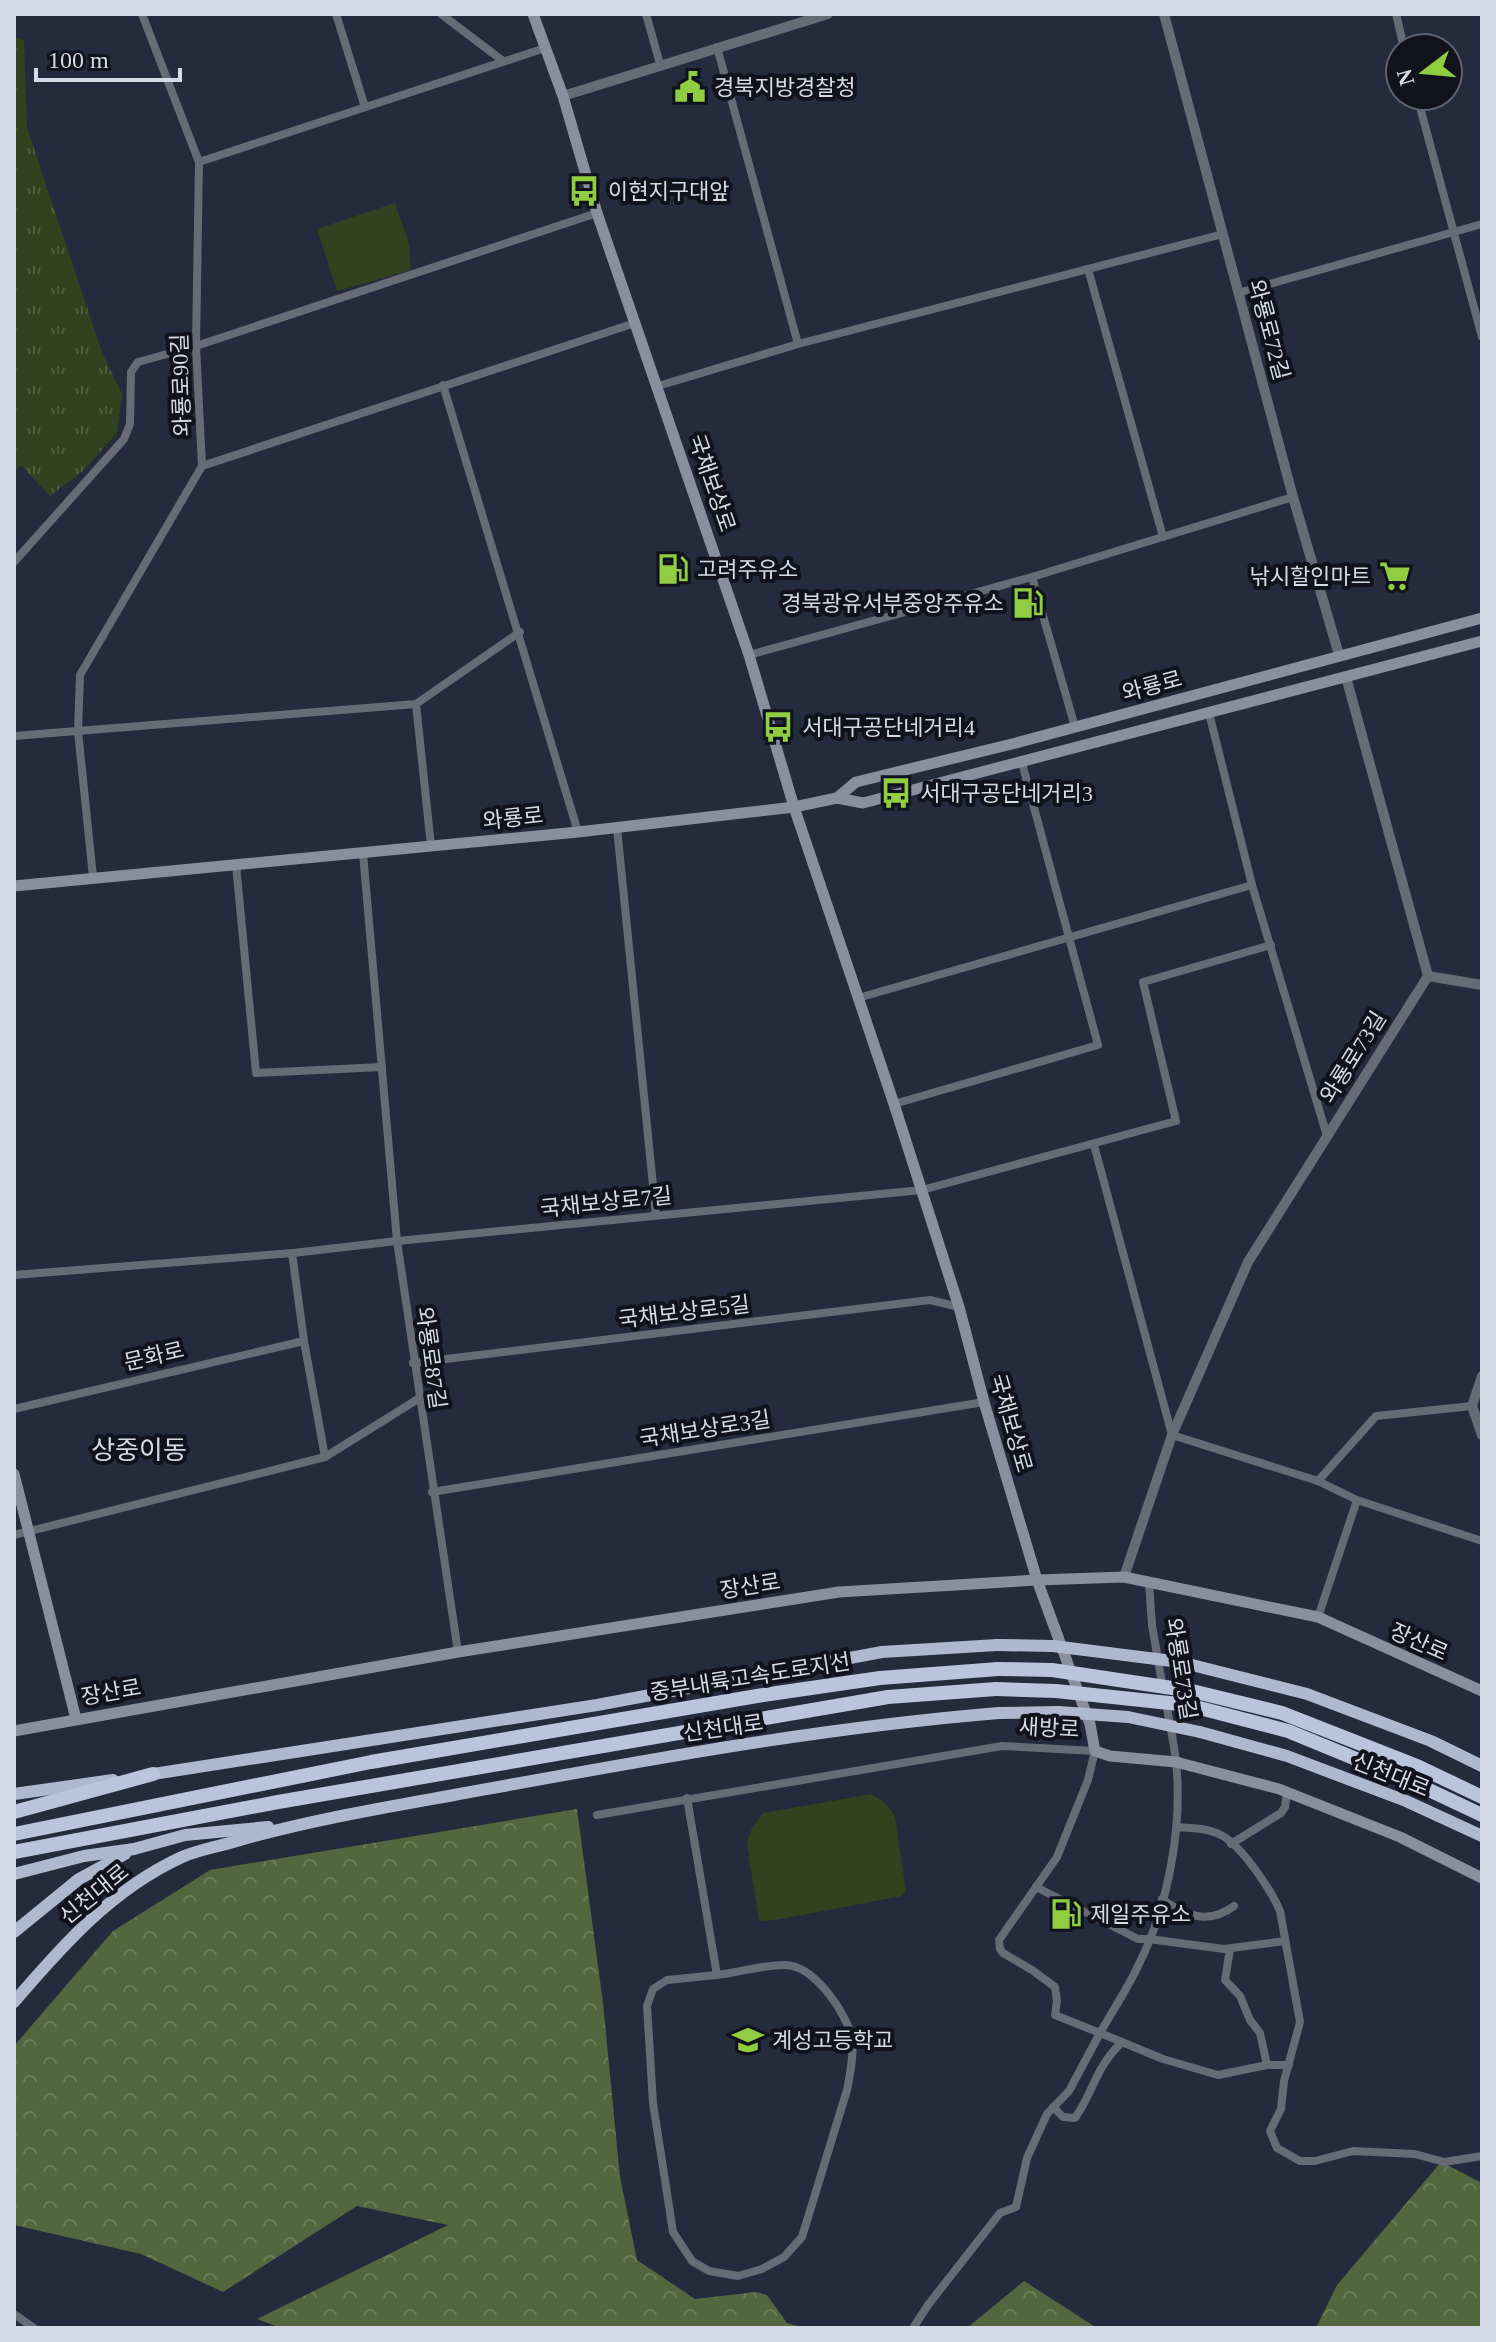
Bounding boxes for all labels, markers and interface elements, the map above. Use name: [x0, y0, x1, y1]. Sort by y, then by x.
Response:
scale bar: [36, 32, 180, 82]
north arrow: [1384, 32, 1464, 112]
text: 100 m: [48, 47, 109, 73]
text: N: [1391, 66, 1419, 88]
public building icon: 경북지방경찰청: [673, 70, 707, 104]
place label: 경북지방경찰청: [714, 75, 856, 100]
bus stop icon: 이현지구대앞: [567, 174, 601, 208]
place label: 이현지구대앞: [608, 179, 729, 204]
street label: 와룡로72길: [1244, 277, 1294, 383]
street label: 와룡로90길: [167, 333, 195, 437]
street label: 국채보상로: [684, 431, 740, 535]
fuel station icon: 고려주유소: [656, 552, 690, 586]
place label: 고려주유소: [697, 557, 798, 582]
supermarket icon: 낚시할인마트: [1378, 559, 1412, 593]
place label: 낚시할인마트: [1250, 564, 1371, 589]
fuel station icon: 경북광유서부중앙주유소: [1011, 586, 1045, 620]
place label: 경북광유서부중앙주유소: [781, 591, 1004, 616]
street label: 와룡로: [1119, 666, 1185, 706]
bus stop icon: 서대구공단네거리4: [761, 710, 795, 744]
place label: 서대구공단네거리4: [802, 715, 975, 740]
bus stop icon: 서대구공단네거리3: [879, 776, 913, 810]
place label: 서대구공단네거리3: [920, 781, 1093, 806]
street label: 와룡로: [481, 802, 545, 834]
street label: 와룡로73길: [1315, 1007, 1391, 1107]
street label: 국채보상로7길: [539, 1183, 673, 1221]
street label: 국채보상로5길: [617, 1292, 751, 1332]
street label: 와룡로87길: [411, 1305, 451, 1411]
street label: 문화로: [122, 1337, 186, 1375]
street label: 국채보상로: [985, 1371, 1037, 1475]
street label: 국채보상로3길: [638, 1406, 772, 1452]
district label: 상중이동: [91, 1436, 187, 1465]
street label: 장산로: [718, 1569, 782, 1603]
street label: 와룡로73길: [1161, 1616, 1201, 1722]
street label: 장산로: [1386, 1618, 1452, 1666]
street label: 중부내륙고속도로지선: [648, 1649, 852, 1705]
street label: 장산로: [79, 1674, 143, 1710]
street label: 신천대로: [681, 1710, 765, 1746]
street label: 새방로: [1018, 1714, 1080, 1742]
street label: 신천대로: [1349, 1748, 1433, 1802]
street label: 신천대로: [55, 1859, 133, 1929]
fuel station icon: 제일주유소: [1049, 1897, 1083, 1931]
place label: 제일주유소: [1090, 1902, 1191, 1927]
school or university icon: 계성고등학교: [731, 2023, 765, 2057]
place label: 계성고등학교: [772, 2028, 893, 2053]

